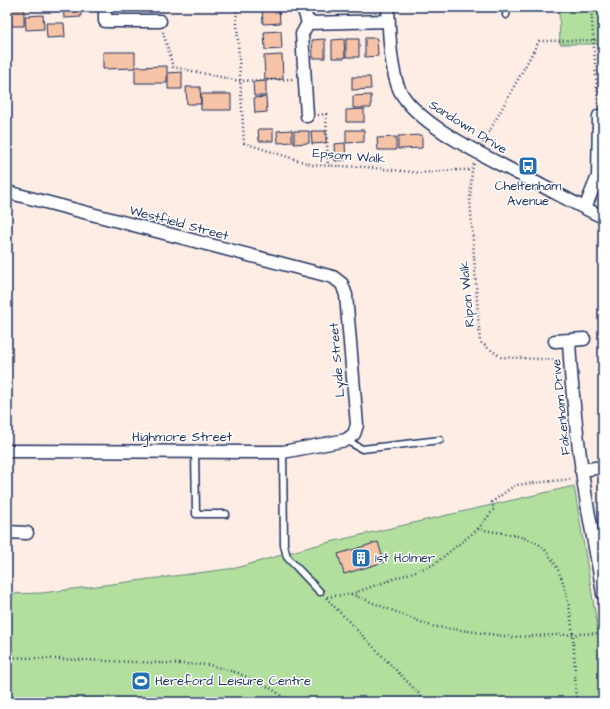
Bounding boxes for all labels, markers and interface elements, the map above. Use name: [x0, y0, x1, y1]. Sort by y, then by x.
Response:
street label: Sandown Drive: [425, 96, 511, 158]
street label: Epsom Walk: [312, 144, 386, 168]
bus stop icon: Cheltenham Avenue: [517, 155, 539, 177]
place label: Cheltenham Avenue: [495, 177, 562, 210]
street label: Westfield Street: [128, 201, 231, 245]
street label: Ripon Walk: [455, 260, 479, 328]
street label: Lyde Street: [325, 321, 350, 398]
street label: Fakenham Drive: [547, 358, 575, 456]
street label: Highmore Street: [132, 428, 233, 447]
building icon: 1st Holmer: [350, 547, 372, 569]
place label: 1st Holmer: [375, 549, 435, 567]
sports icon: Hereford Leisure Centre: [130, 670, 152, 692]
place label: Hereford Leisure Centre: [155, 672, 311, 690]

